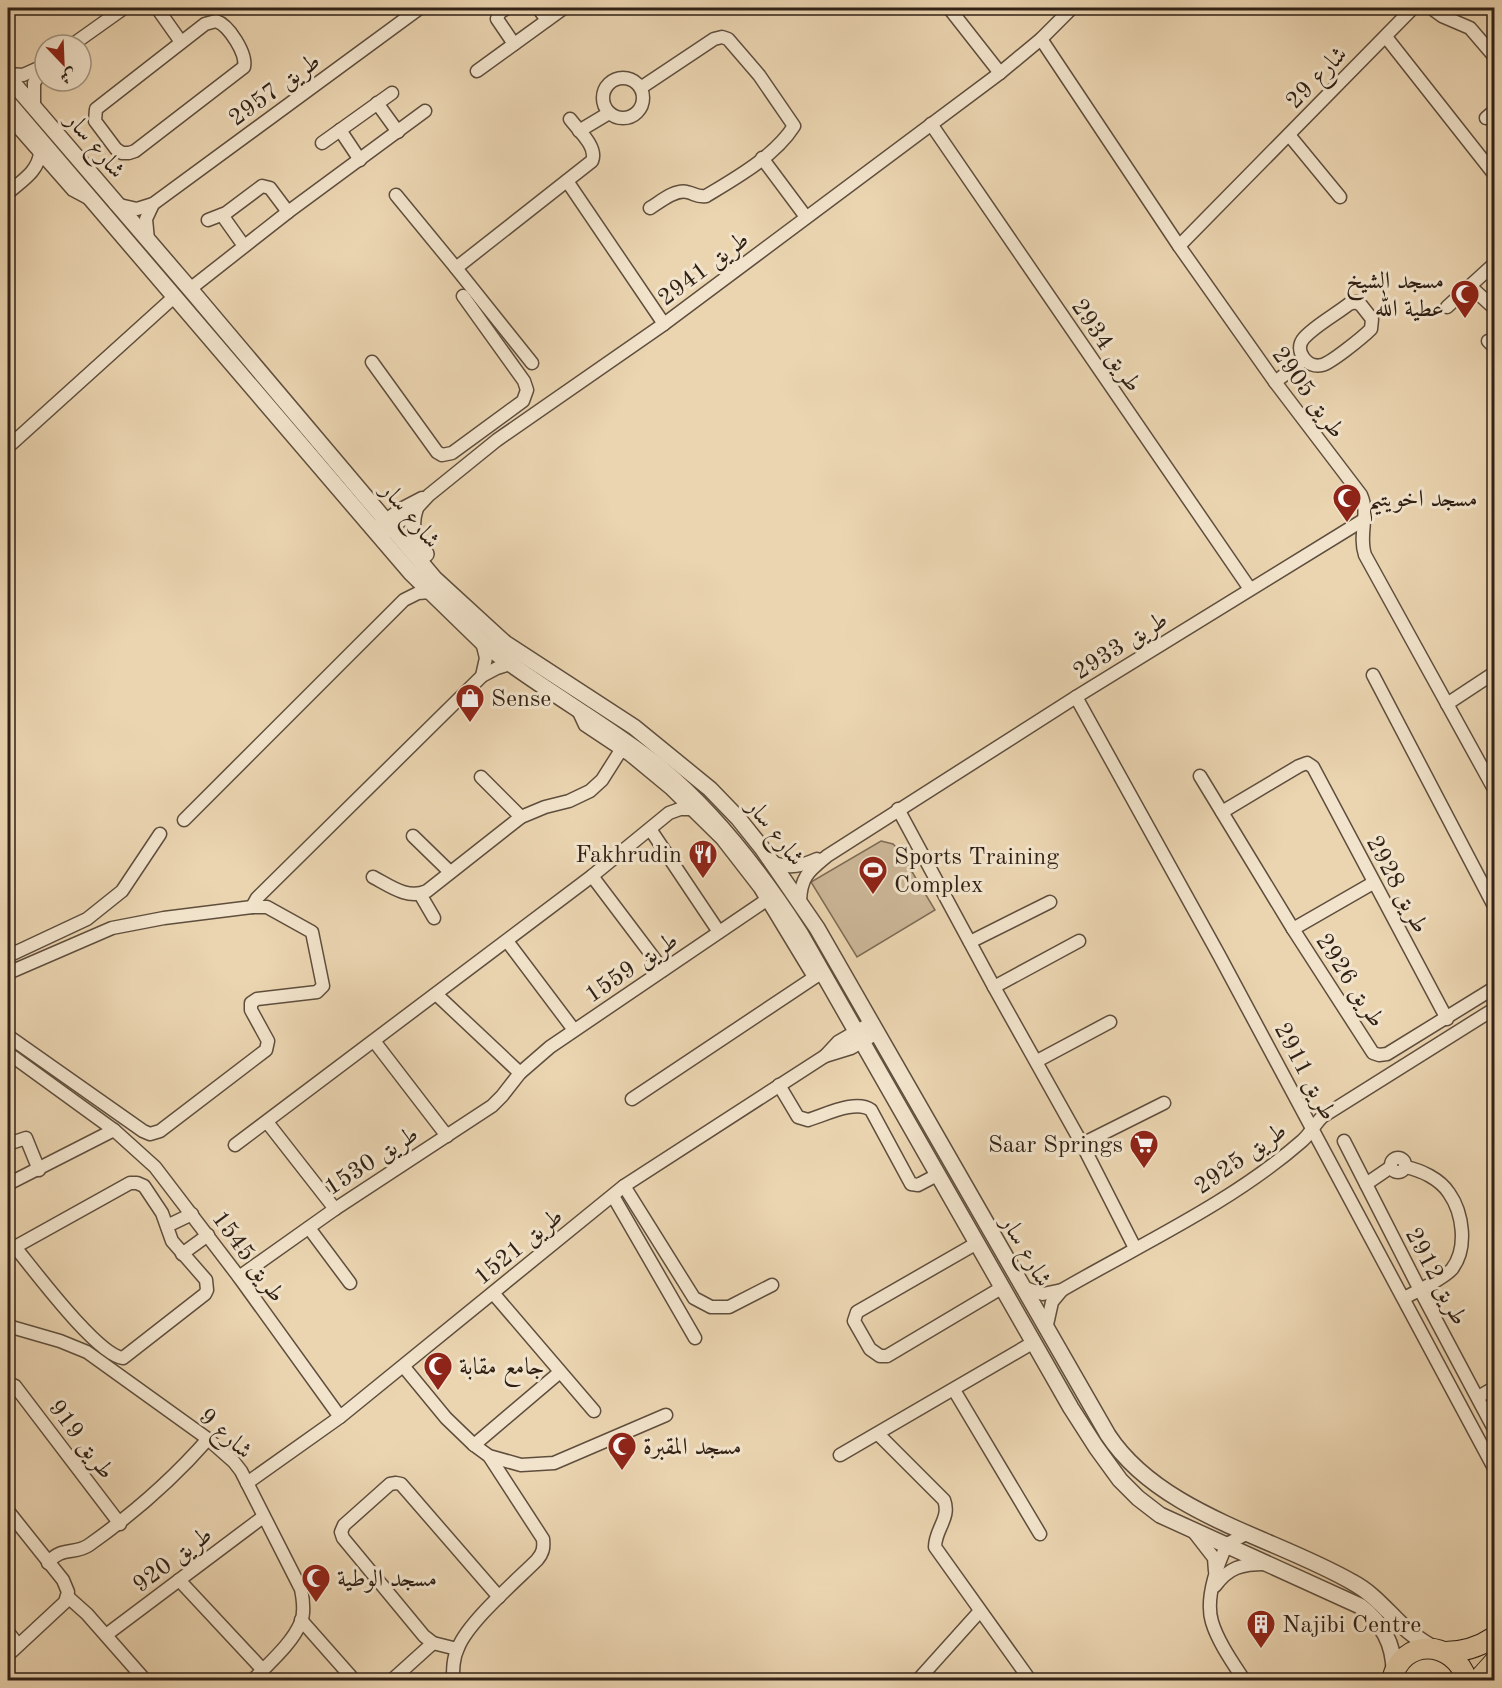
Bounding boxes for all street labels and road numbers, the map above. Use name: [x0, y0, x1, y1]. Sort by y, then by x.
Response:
street label: شارع 29: [1282, 43, 1357, 118]
street label: طريق 2957: [225, 50, 326, 132]
street label: شارع سار: [55, 108, 128, 187]
street label: طريق 2941: [655, 228, 754, 312]
street label: طريق 2934: [1065, 295, 1145, 397]
street label: طريق 2905: [1266, 343, 1348, 444]
street label: شارع سار: [370, 478, 443, 557]
street label: طريق 2933: [1070, 608, 1173, 686]
street label: شارع سار: [735, 794, 808, 875]
street label: طريق 2928: [1360, 832, 1432, 938]
street label: طريق 1559: [581, 929, 683, 1009]
street label: طريق 2926: [1309, 930, 1388, 1033]
street label: طريق 2911: [1268, 1019, 1340, 1125]
street label: طريق 2925: [1191, 1119, 1292, 1201]
street label: طريق 1530: [321, 1123, 424, 1202]
street label: طريق 1521: [470, 1205, 569, 1291]
street label: طريق 1545: [206, 1207, 288, 1308]
street label: شارع سار: [989, 1211, 1055, 1294]
street label: طريق 2912: [1399, 1224, 1471, 1330]
street label: طريق 919: [42, 1396, 118, 1485]
street label: شارع 9: [189, 1405, 256, 1469]
street label: طريق 920: [129, 1523, 218, 1599]

